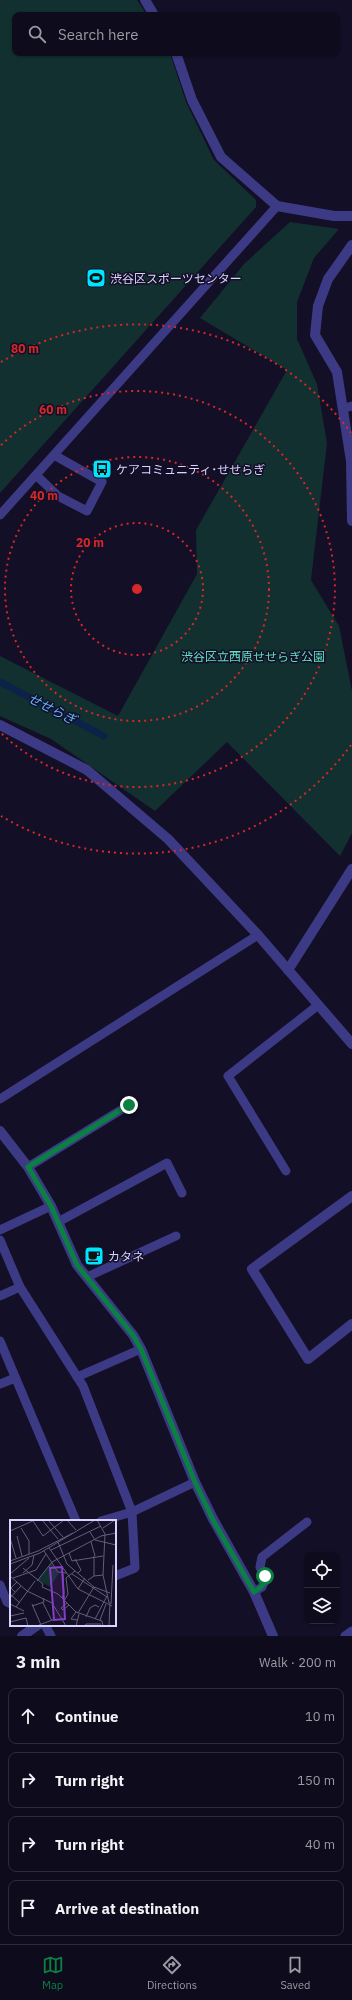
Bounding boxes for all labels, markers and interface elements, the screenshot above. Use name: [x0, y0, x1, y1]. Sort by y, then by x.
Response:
search box: [12, 12, 340, 56]
icon: search: [26, 23, 48, 45]
text: Search here: [58, 25, 138, 44]
sports icon: 渋谷区スポーツセンター: [85, 267, 107, 289]
place label: 渋谷区スポーツセンター: [110, 271, 242, 286]
text: 80 m: [11, 341, 39, 356]
text: 60 m: [39, 402, 67, 417]
bus stop icon: ケアコミュニティ･せせらぎ: [91, 458, 113, 480]
place label: ケアコミュニティ･せせらぎ: [116, 462, 265, 477]
text: 40 m: [30, 488, 58, 503]
text: 20 m: [76, 535, 104, 550]
centre of rings: [130, 582, 144, 596]
park label: 渋谷区立西原せせらぎ公園: [181, 649, 325, 664]
water label: せせらぎ: [25, 690, 81, 729]
route end: [120, 1096, 138, 1114]
cafe icon: カタネ: [83, 1245, 105, 1267]
place label: カタネ: [108, 1249, 144, 1264]
inset map: [10, 1520, 116, 1626]
map controls: [304, 1552, 340, 1624]
button: locate: [304, 1552, 340, 1588]
route start: [256, 1567, 274, 1585]
button: layers: [304, 1588, 340, 1624]
text: 3 min: [16, 1651, 60, 1673]
text: Walk · 200 m: [259, 1654, 336, 1671]
icon: ahead: [17, 1705, 39, 1727]
text: Continue: [55, 1707, 119, 1726]
text: 10 m: [305, 1708, 335, 1725]
icon: right: [17, 1769, 39, 1791]
text: Turn right: [55, 1771, 124, 1790]
text: 150 m: [297, 1772, 335, 1789]
icon: right: [17, 1833, 39, 1855]
text: Turn right: [55, 1835, 124, 1854]
text: 40 m: [305, 1836, 335, 1853]
icon: arrive: [17, 1897, 39, 1919]
text: Arrive at destination: [55, 1899, 199, 1918]
tab: Map: [42, 1954, 64, 1992]
tab: Directions: [147, 1954, 197, 1992]
tab: Saved: [280, 1954, 310, 1992]

